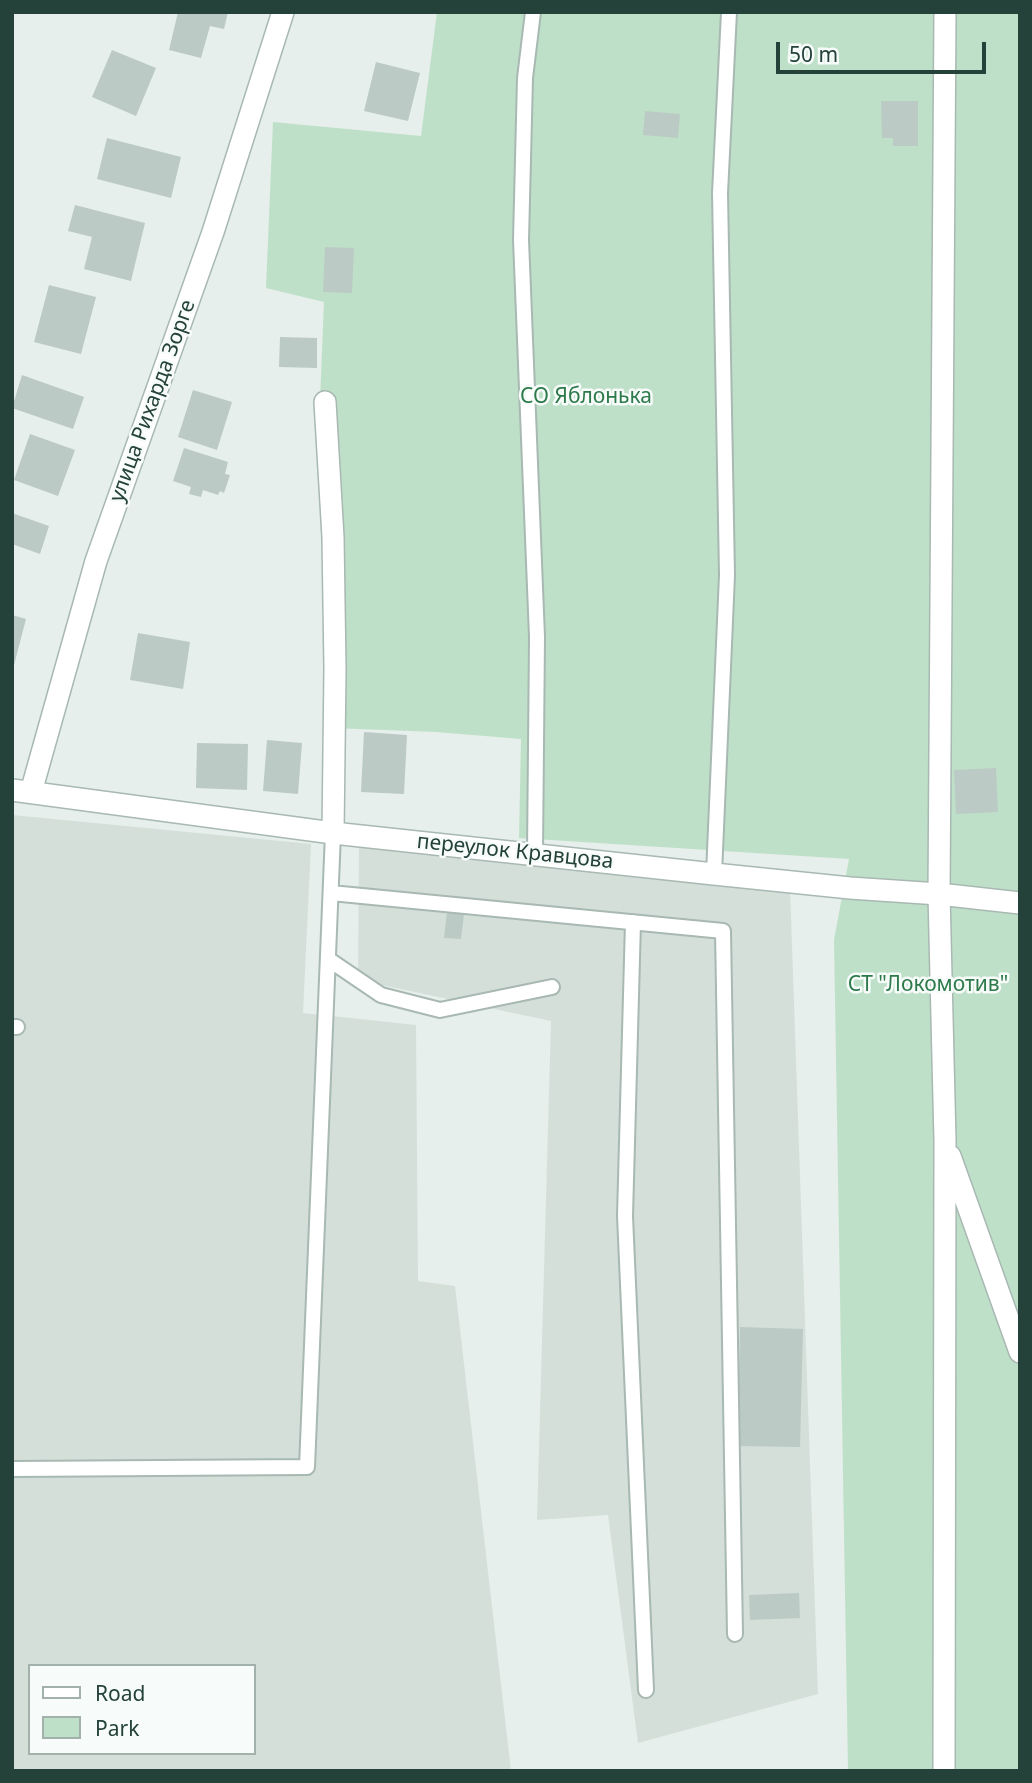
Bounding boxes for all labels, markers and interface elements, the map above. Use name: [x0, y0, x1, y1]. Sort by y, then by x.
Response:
scale bar: [780, 28, 990, 72]
text: 50 m: [789, 40, 838, 68]
street label: улица Рихарда Зорге: [105, 297, 201, 505]
park label: СО Яблонька: [520, 384, 652, 410]
street label: переулок Кравцова: [416, 829, 614, 875]
park label: СТ "Локомотив": [848, 972, 1008, 998]
legend: [28, 1664, 256, 1755]
text: Road: [95, 1679, 145, 1707]
text: Park: [95, 1714, 139, 1742]

